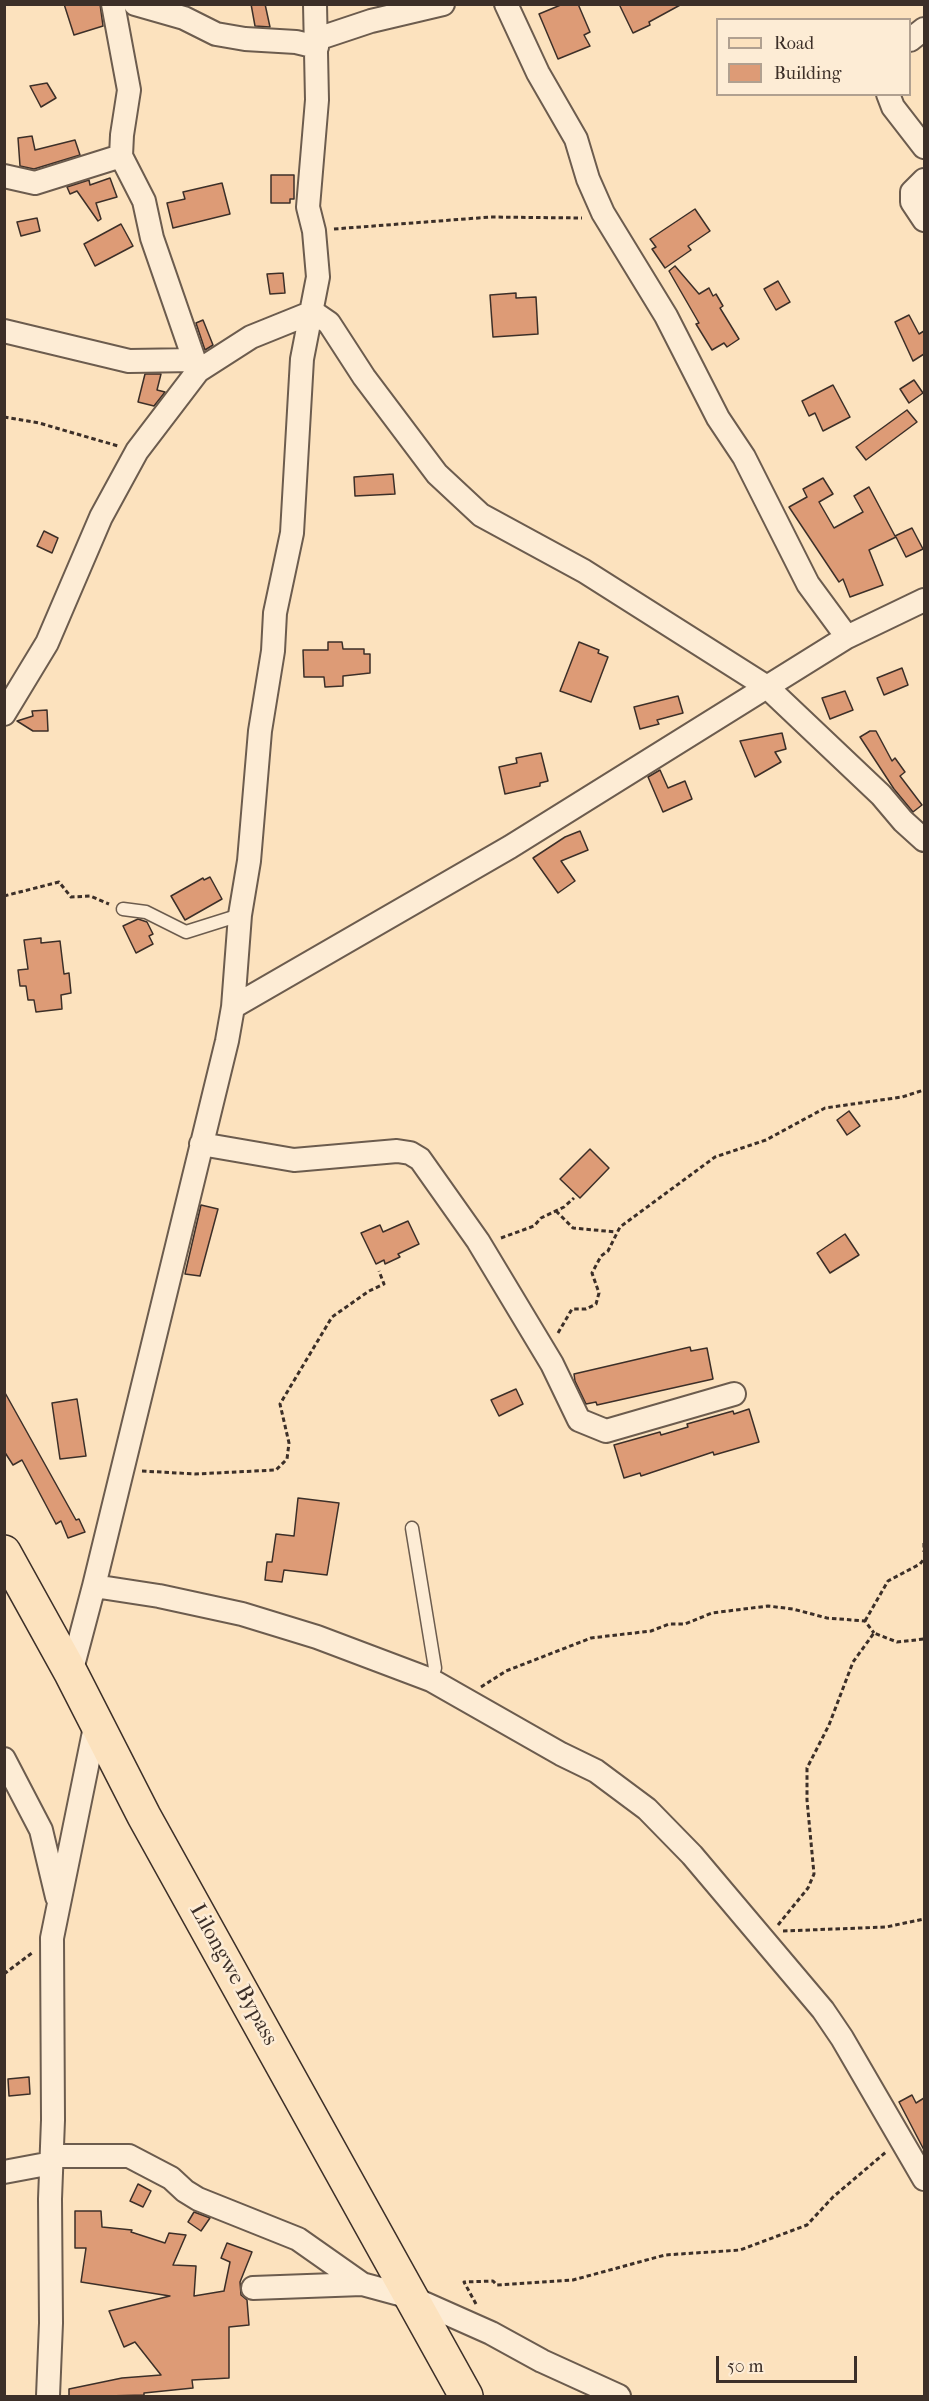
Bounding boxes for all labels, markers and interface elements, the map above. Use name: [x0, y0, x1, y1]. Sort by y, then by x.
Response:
legend: [716, 18, 911, 96]
text: Road: [774, 33, 814, 54]
text: Building: [774, 63, 841, 84]
street label: Lilongwe Bypass: [183, 1900, 283, 2050]
scale bar: [719, 2344, 860, 2382]
text: 50 m: [727, 2356, 763, 2377]

